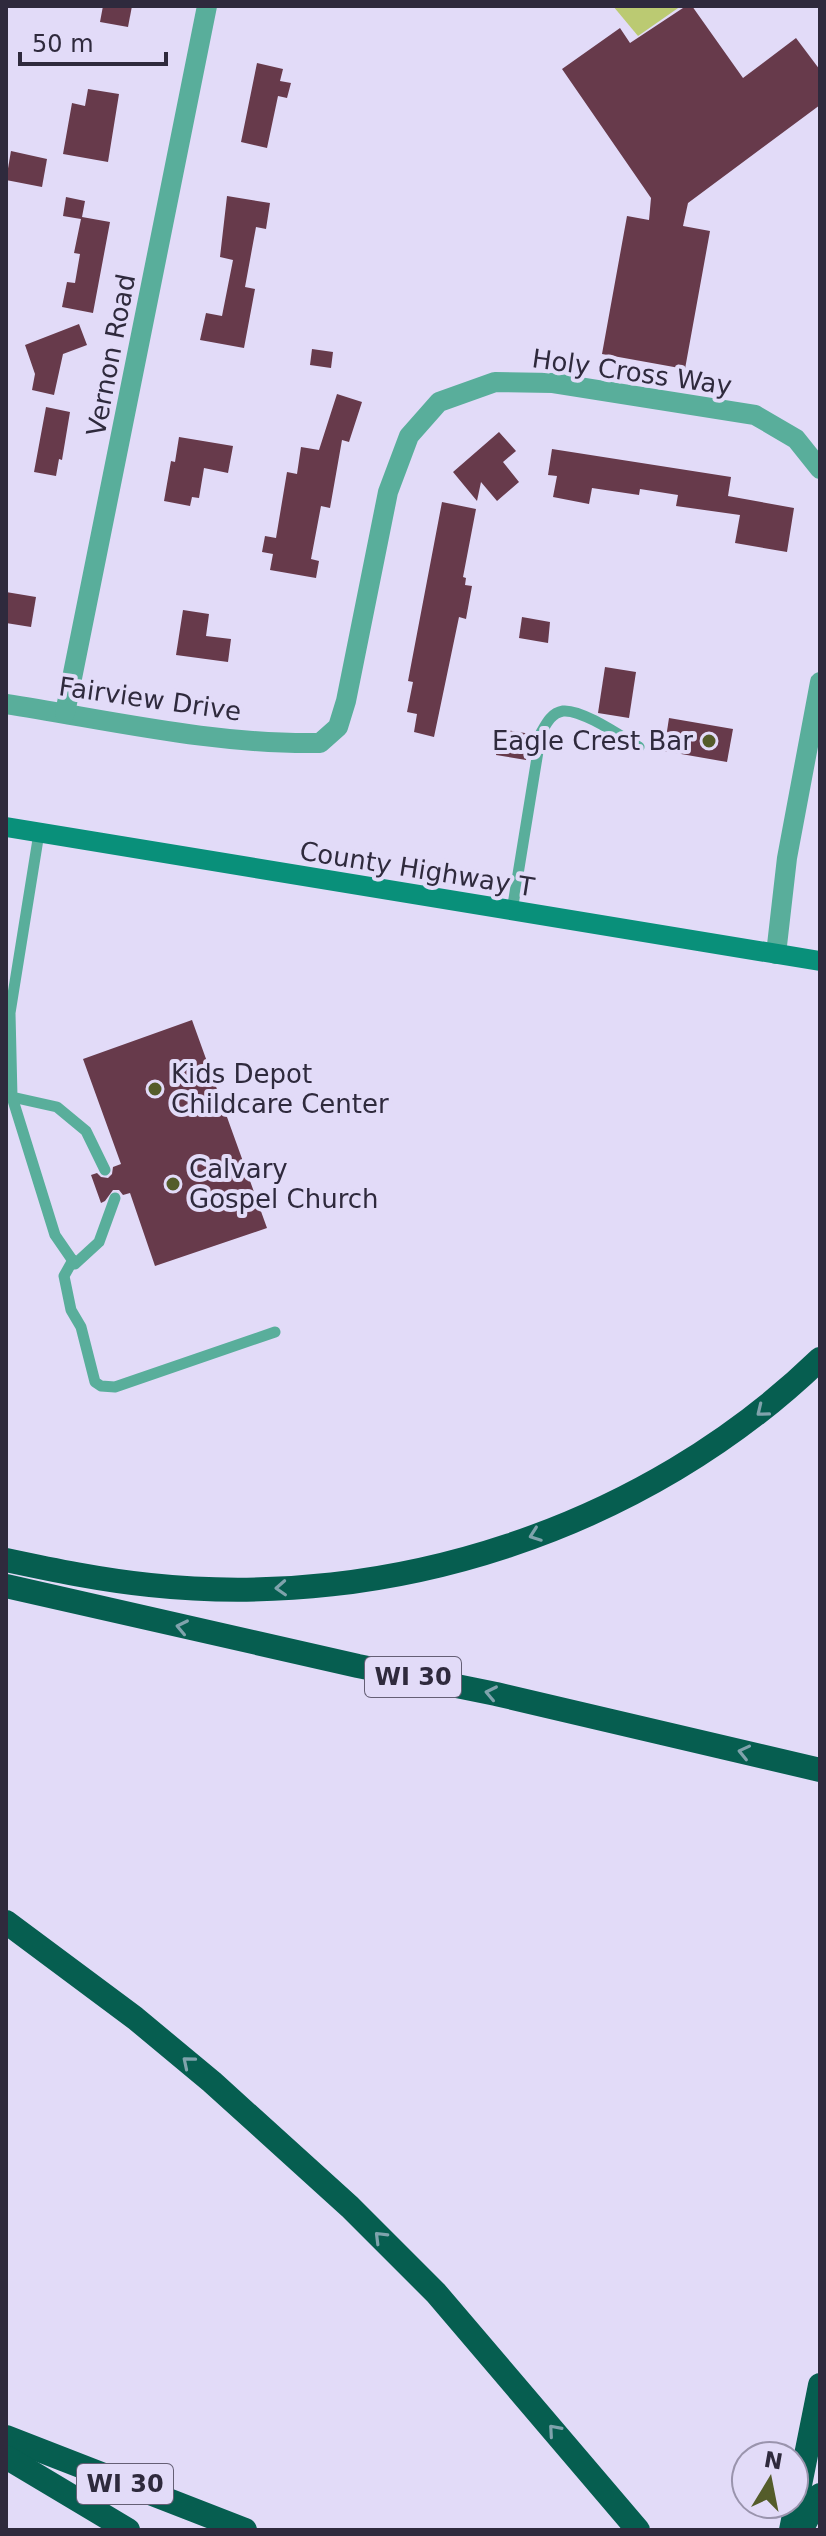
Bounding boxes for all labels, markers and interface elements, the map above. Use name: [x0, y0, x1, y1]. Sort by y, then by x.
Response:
scale bar: [20, 16, 166, 66]
text: 50 m: [32, 30, 94, 58]
street label: Vernon Road: [81, 271, 141, 439]
street label: Holy Cross Way: [530, 343, 734, 401]
street label: Fairview Drive: [57, 671, 243, 727]
place label: Eagle Crest Bar: [492, 726, 693, 756]
marker: Eagle Crest Bar: [700, 732, 718, 750]
street label: County Highway T: [297, 836, 537, 902]
place label: Kids Depot Childcare Center: [171, 1059, 389, 1119]
marker: Kids Depot Childcare Center: [146, 1080, 164, 1098]
place label: Calvary Gospel Church: [189, 1154, 379, 1214]
marker: Calvary Gospel Church: [164, 1175, 182, 1193]
one-way arrow: [757, 1401, 771, 1416]
one-way arrow: [529, 1525, 543, 1542]
one-way arrow: [274, 1579, 287, 1596]
one-way arrow: [175, 1619, 189, 1636]
road number: WI 30: [365, 1657, 461, 1697]
one-way arrow: [485, 1685, 498, 1702]
one-way arrow: [738, 1744, 751, 1761]
one-way arrow: [183, 2057, 197, 2072]
one-way arrow: [375, 2232, 389, 2246]
one-way arrow: [549, 2425, 564, 2440]
north arrow: [730, 2440, 810, 2520]
text: N: [762, 2447, 785, 2475]
road number: WI 30: [77, 2464, 173, 2504]

